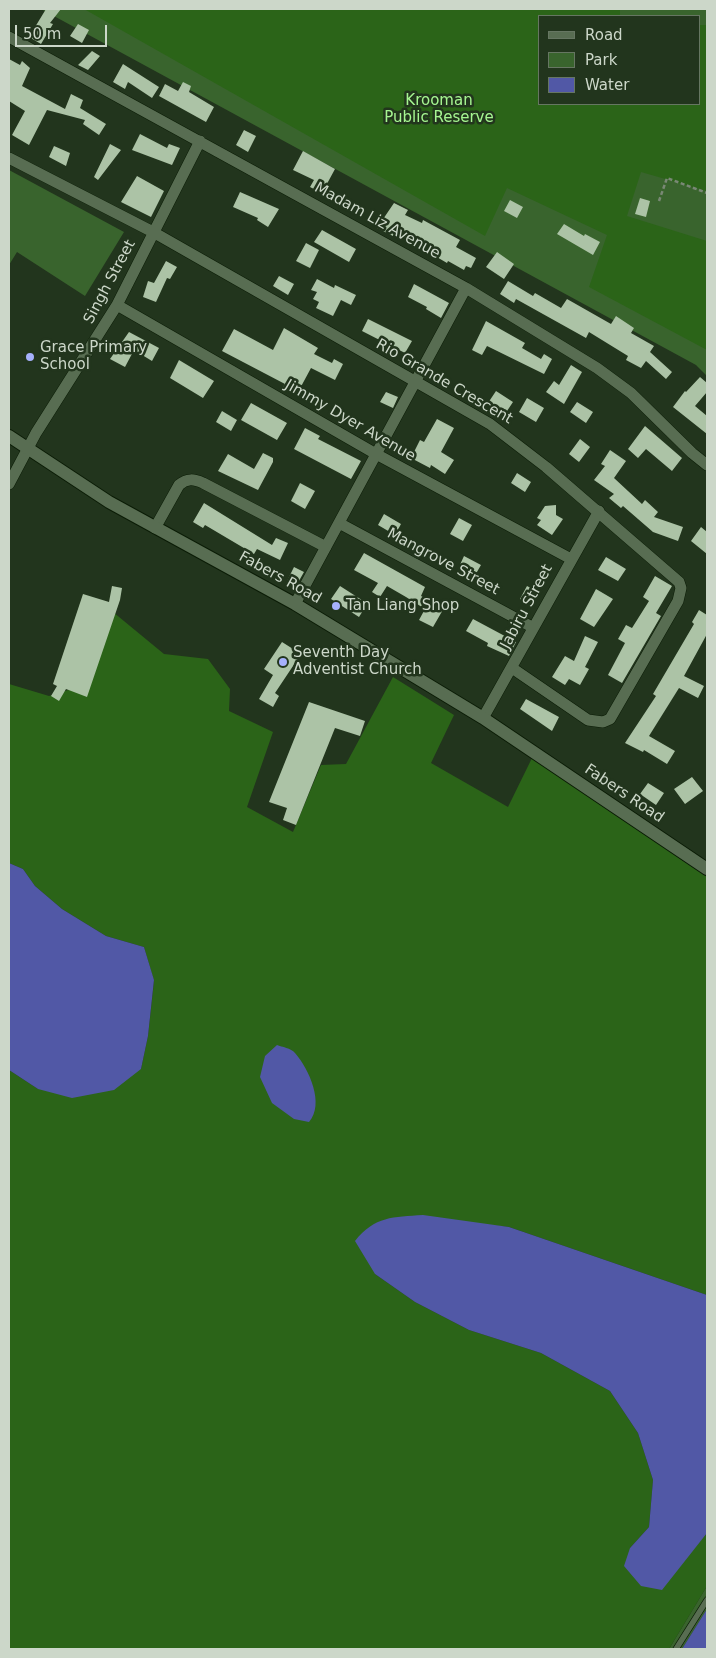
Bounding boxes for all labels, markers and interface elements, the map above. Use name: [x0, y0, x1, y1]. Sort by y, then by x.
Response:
scale bar: [18, 15, 110, 47]
legend: [538, 15, 701, 105]
text: 50 m: [23, 25, 61, 43]
text: Road: [585, 26, 623, 44]
text: Park: [585, 51, 617, 69]
text: Water: [585, 76, 629, 94]
park label: Krooman Public Reserve: [384, 92, 494, 127]
street label: Madam Liz Avenue: [311, 179, 443, 263]
street label: Singh Street: [80, 237, 140, 327]
street label: Rio Grande Crescent: [372, 336, 516, 428]
place label: Grace Primary School: [40, 339, 147, 374]
marker: Grace Primary School: [24, 351, 36, 363]
street label: Jimmy Dyer Avenue: [282, 376, 418, 466]
street label: Mangrove Street: [384, 525, 502, 599]
street label: Fabers Road: [236, 548, 324, 608]
street label: Jabiru Street: [497, 562, 557, 652]
place label: Tan Liang Shop: [346, 597, 459, 615]
marker: Tan Liang Shop: [330, 600, 342, 612]
place label: Seventh Day Adventist Church: [293, 644, 422, 679]
marker: Seventh Day Adventist Church: [277, 656, 289, 668]
street label: Fabers Road: [581, 761, 667, 827]

